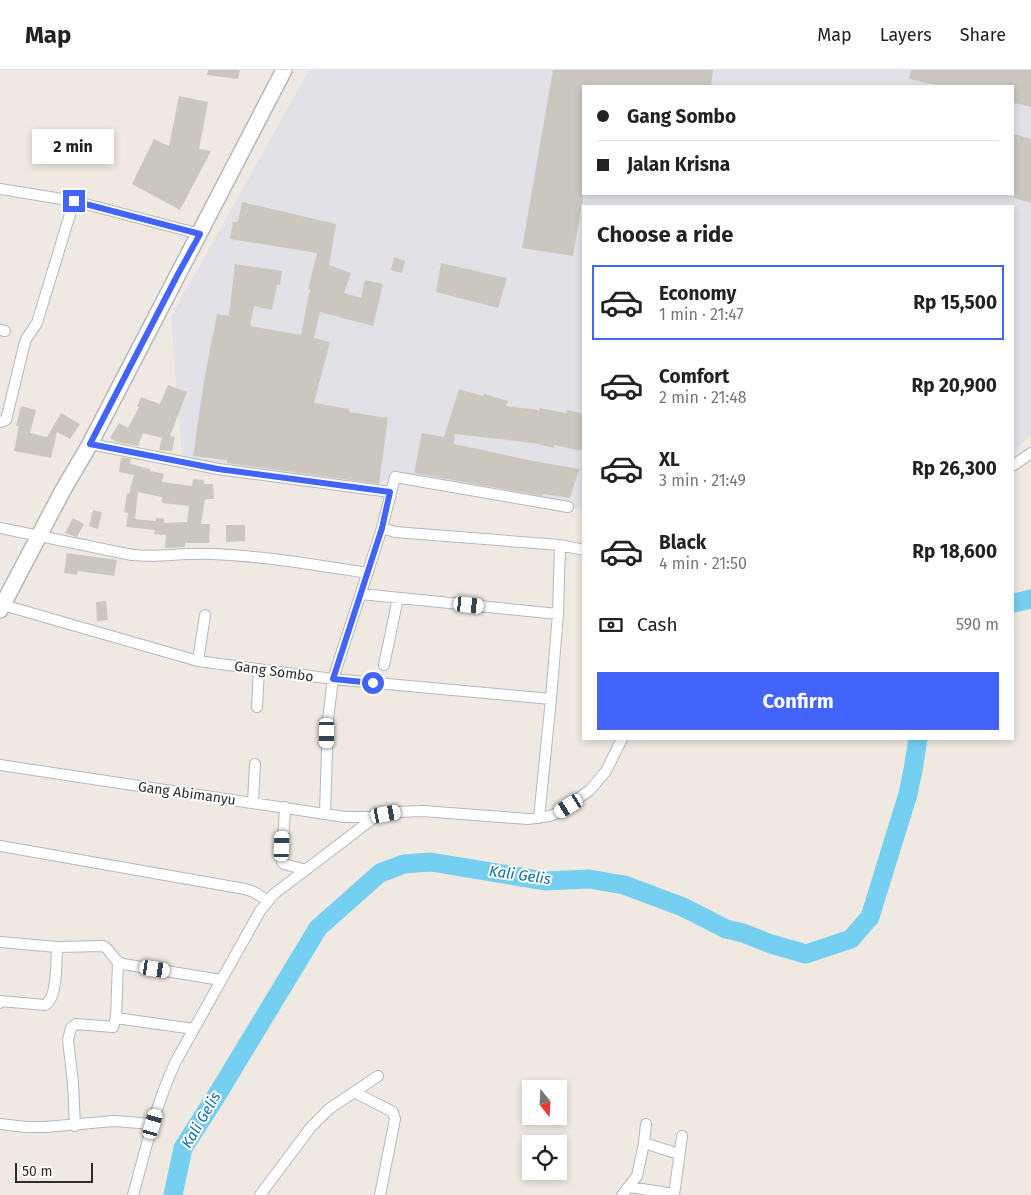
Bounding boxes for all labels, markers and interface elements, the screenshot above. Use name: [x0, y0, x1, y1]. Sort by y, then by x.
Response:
text: Map: [25, 21, 71, 49]
text: Map: [817, 24, 852, 46]
text: Layers: [880, 24, 932, 46]
text: Share: [960, 24, 1006, 46]
text: Gang Sombo: [627, 105, 736, 128]
callout: 2 min: [33, 128, 115, 164]
text: 2 min: [53, 137, 93, 156]
text: Jalan Krisna: [627, 153, 730, 176]
route end: [63, 190, 85, 212]
text: Choose a ride: [597, 221, 733, 248]
icon: car: [599, 280, 644, 325]
text: Economy: [659, 282, 736, 305]
text: Rp 15,500: [913, 291, 997, 314]
text: 1 min · 21:47: [659, 305, 744, 324]
icon: car: [599, 363, 644, 408]
text: Comfort: [659, 365, 729, 388]
text: Rp 20,900: [911, 374, 997, 397]
text: 2 min · 21:48: [659, 388, 747, 407]
icon: car: [599, 446, 644, 491]
text: XL: [659, 448, 680, 471]
text: Rp 26,300: [912, 457, 997, 480]
text: 3 min · 21:49: [659, 471, 746, 490]
icon: car: [599, 529, 644, 574]
text: Black: [659, 531, 706, 554]
text: Rp 18,600: [912, 540, 997, 563]
text: 4 min · 21:50: [659, 554, 747, 573]
car: [453, 596, 484, 614]
icon: cash: [597, 611, 625, 639]
text: Cash: [637, 613, 678, 636]
text: 590 m: [956, 615, 999, 634]
street label: Gang Sombo: [233, 658, 315, 685]
route start: [362, 672, 384, 694]
button: Confirm: [597, 672, 999, 730]
car: [319, 718, 334, 748]
street label: Gang Abimanyu: [137, 778, 237, 809]
car: [552, 792, 585, 820]
car: [369, 804, 402, 824]
car: [273, 831, 290, 861]
water label: Kali Gelis: [488, 862, 552, 888]
car: [139, 959, 170, 979]
north arrow: [522, 1080, 568, 1125]
map controls: [522, 1080, 567, 1180]
water label: Kali Gelis: [178, 1089, 224, 1151]
car: [141, 1108, 164, 1140]
button: locate: [522, 1135, 567, 1180]
scale bar: [15, 1160, 92, 1183]
text: 50 m: [22, 1163, 53, 1180]

